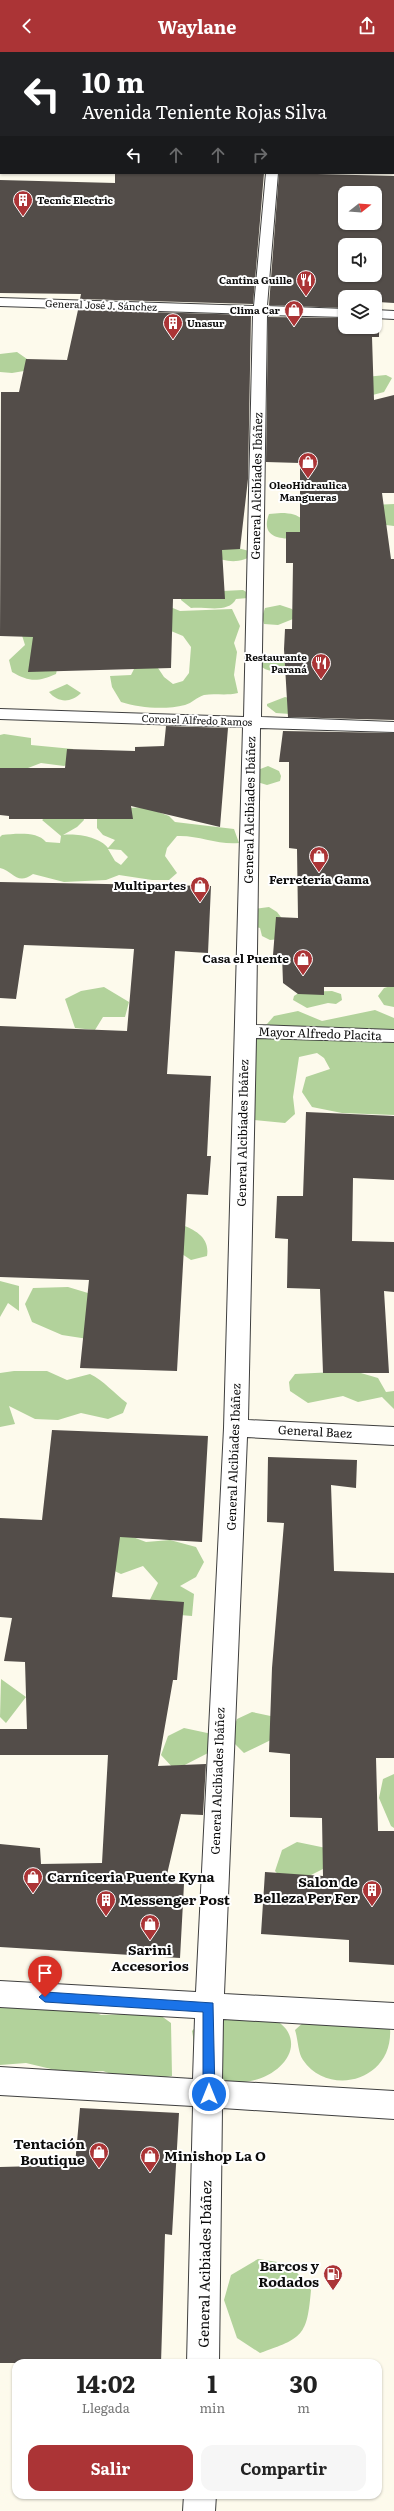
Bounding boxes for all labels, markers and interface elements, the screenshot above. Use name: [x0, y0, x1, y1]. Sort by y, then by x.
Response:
text: Waylane: [158, 13, 236, 40]
icon: back: [16, 15, 38, 37]
icon: share: [356, 15, 378, 37]
text: 10 m: [82, 60, 144, 102]
icon: left: [16, 68, 68, 120]
text: Avenida Teniente Rojas Silva: [82, 98, 327, 125]
icon: left: [123, 144, 145, 166]
icon: ahead: [165, 144, 187, 166]
icon: ahead: [207, 144, 229, 166]
icon: right: [249, 144, 271, 166]
north arrow: [338, 186, 382, 230]
map controls: [338, 186, 382, 334]
building icon: Tecnic Electric: [12, 189, 34, 217]
place label: Tecnic Electric: [37, 192, 114, 207]
button: sound: [338, 238, 382, 282]
restaurant icon: Cantina Guille: [295, 269, 317, 297]
place label: Cantina Guille: [219, 272, 292, 287]
button: layers: [338, 290, 382, 334]
street label: General José J. Sánchez: [45, 295, 157, 314]
shop icon: Clima Car: [283, 299, 305, 327]
place label: Clima Car: [230, 302, 281, 317]
building icon: Unasur: [162, 312, 184, 340]
place label: Unasur: [187, 315, 225, 330]
street label: General Alcibíades Ibáñez: [246, 412, 266, 560]
shop icon: OleoHidraulica Mangueras: [297, 451, 319, 479]
place label: OleoHidraulica Mangueras: [269, 477, 347, 504]
place label: Restaurante Paraná: [245, 649, 307, 676]
restaurant icon: Restaurante Paraná: [310, 652, 332, 680]
street label: Coronel Alfredo Ramos: [141, 710, 253, 729]
street label: General Alcibíades Ibáñez: [239, 736, 259, 884]
shop icon: Ferretería Gama: [308, 845, 330, 873]
place label: Ferretería Gama: [269, 870, 369, 888]
shop icon: Multipartes: [189, 875, 211, 903]
place label: Multipartes: [114, 876, 186, 894]
shop icon: Casa el Puente: [292, 948, 314, 976]
place label: Casa el Puente: [202, 949, 289, 967]
street label: Mayor Alfredo Placita: [258, 1022, 383, 1044]
street label: General Alcibíades Ibáñez: [232, 1059, 252, 1207]
street label: General Alcibíades Ibáñez: [221, 1383, 245, 1531]
street label: General Baez: [278, 1420, 353, 1442]
street label: General Alcibíades Ibáñez: [205, 1707, 229, 1855]
shop icon: Carniceria Puente Kyna: [22, 1866, 44, 1894]
place label: Carniceria Puente Kyna: [47, 1866, 216, 1886]
place label: Salon de Belleza Per Fer: [253, 1871, 358, 1907]
building icon: Salon de Belleza Per Fer: [361, 1879, 383, 1907]
building icon: Messenger Post: [95, 1889, 117, 1917]
place label: Messenger Post: [120, 1889, 231, 1909]
shop icon: Sarini Accesorios: [139, 1913, 161, 1941]
place label: Sarini Accesorios: [111, 1939, 189, 1975]
pin: [28, 1956, 62, 1997]
icon: arrive: [34, 1962, 56, 1984]
position arrow: [188, 2073, 230, 2115]
place label: Tentación Boutique: [13, 2133, 85, 2169]
shop icon: Tentación Boutique: [88, 2141, 110, 2169]
shop icon: Minishop La O: [139, 2145, 161, 2173]
place label: Minishop La O: [164, 2145, 266, 2165]
street label: General Acibiades Ibáñez: [193, 2180, 215, 2348]
place label: Barcos y Rodados: [258, 2255, 319, 2291]
fuel station icon: Barcos y Rodados: [322, 2263, 344, 2291]
text: 14:02: [76, 2365, 135, 2400]
text: 1: [207, 2365, 217, 2400]
text: 30: [289, 2365, 318, 2400]
text: Llegada: [82, 2398, 130, 2417]
text: min: [199, 2398, 225, 2417]
text: m: [297, 2398, 310, 2417]
button: Salir: [28, 2445, 193, 2491]
button: Compartir: [201, 2445, 366, 2491]

